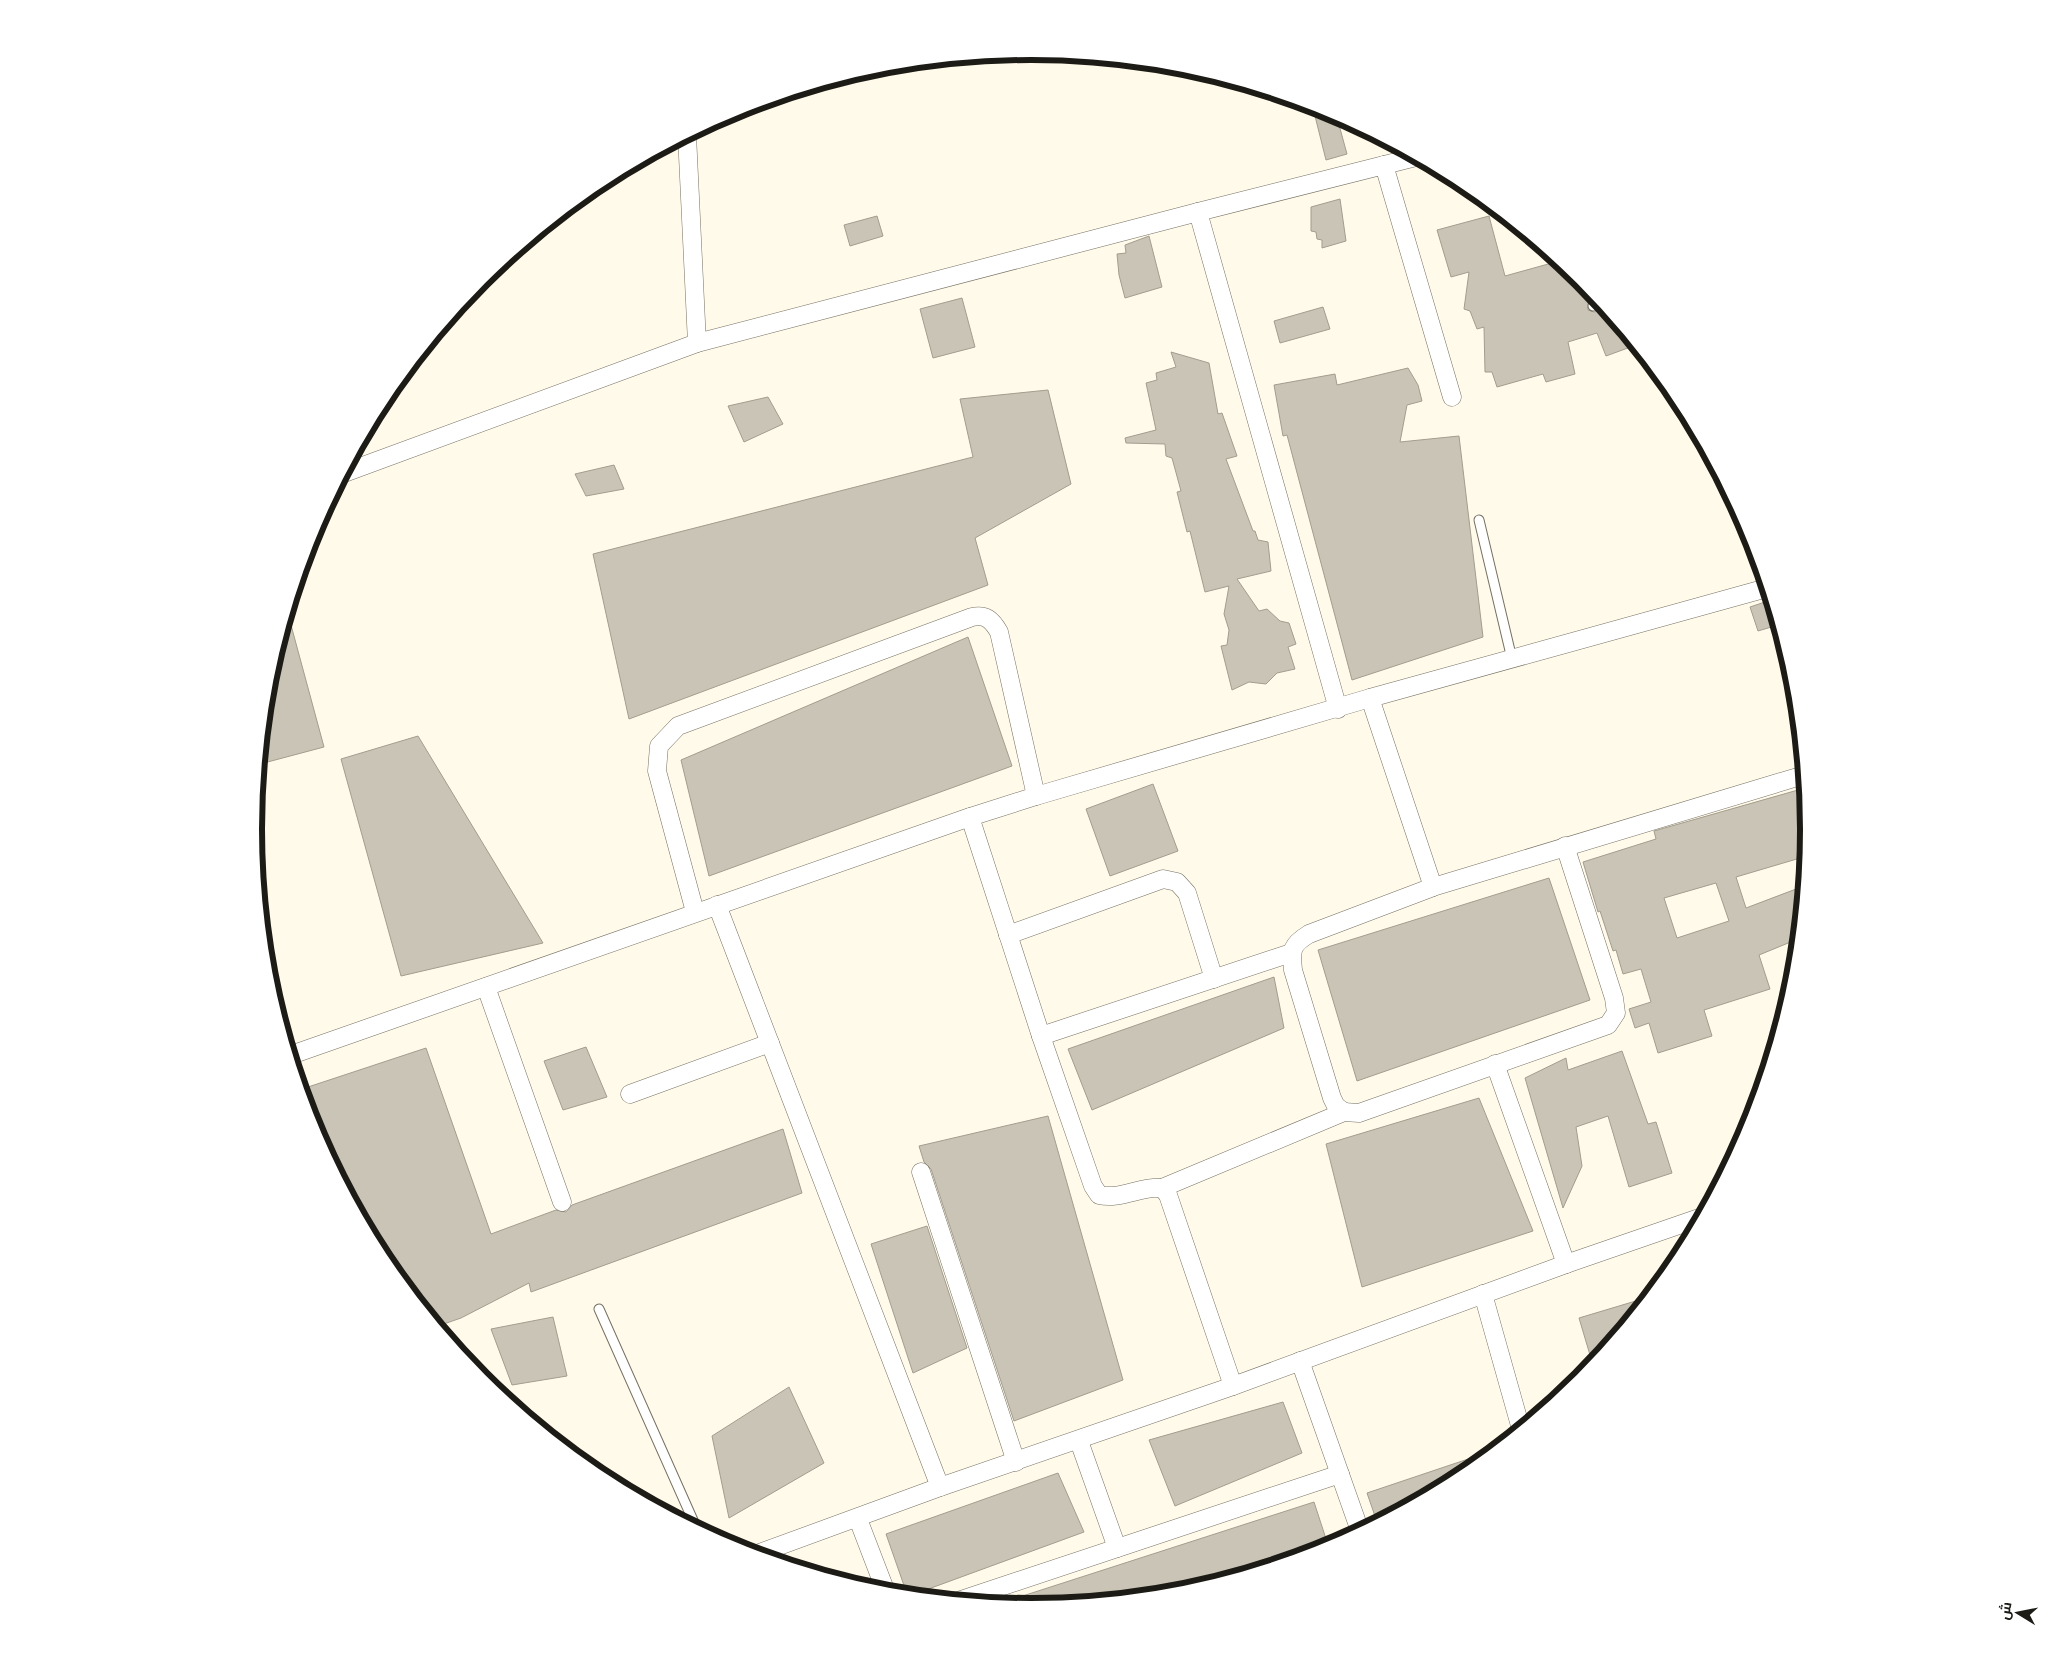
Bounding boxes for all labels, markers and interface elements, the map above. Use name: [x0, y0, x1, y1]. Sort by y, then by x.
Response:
north arrow: [1993, 1588, 2043, 1638]
text: ش: [1995, 1600, 2016, 1621]

